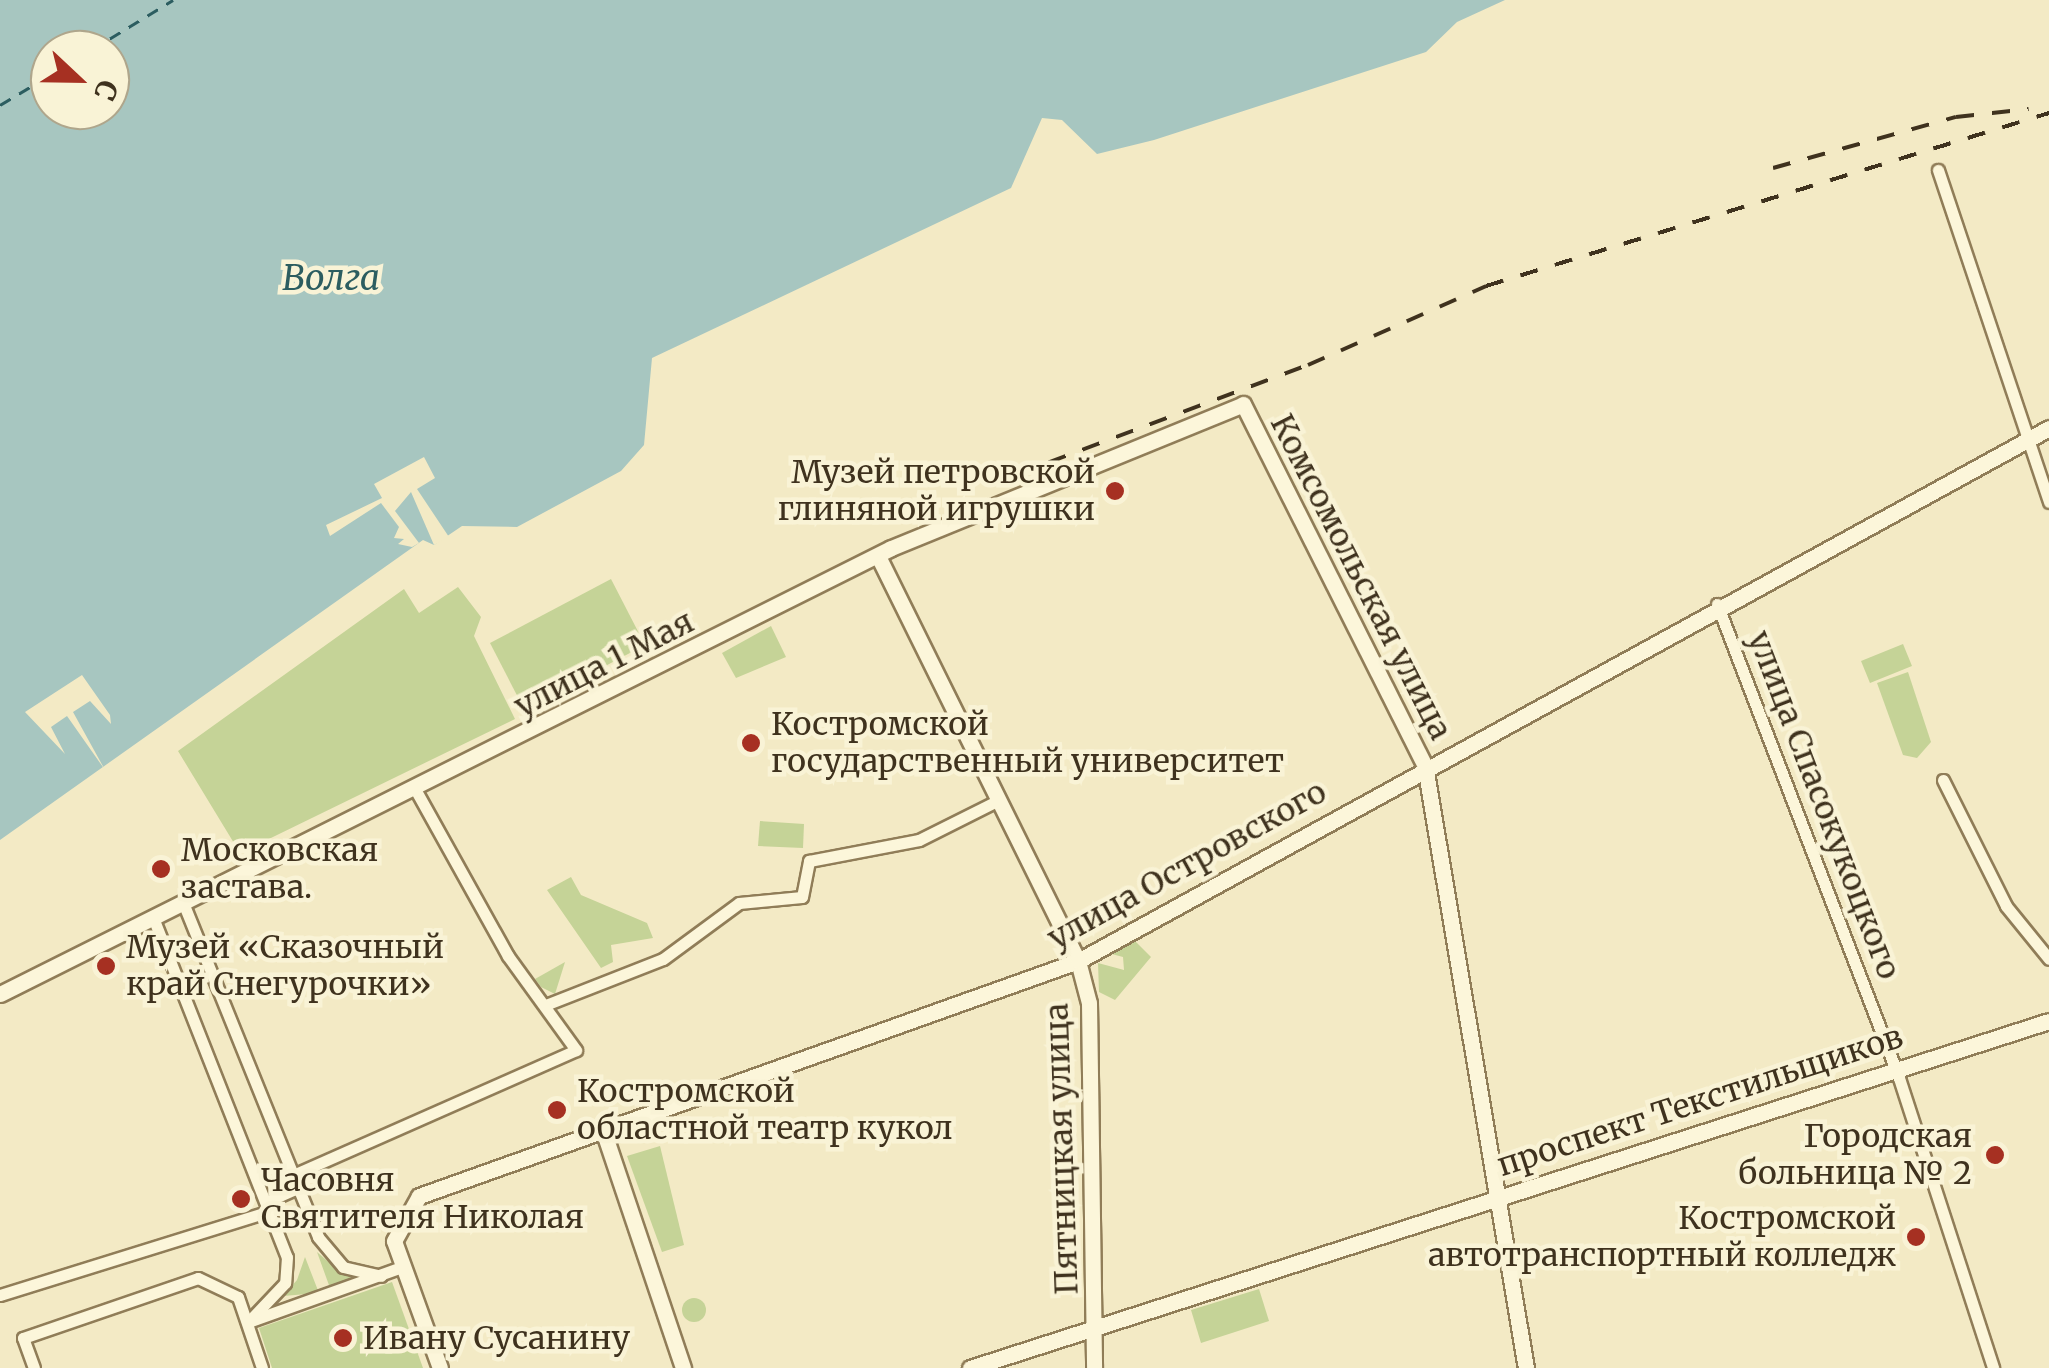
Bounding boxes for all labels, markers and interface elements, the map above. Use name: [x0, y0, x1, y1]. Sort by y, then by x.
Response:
north arrow: [30, 30, 130, 130]
text: С: [86, 75, 126, 106]
water label: Волга: [282, 257, 380, 299]
street label: Комсомольская улица: [1262, 408, 1460, 746]
place label: Музей петровской глиняной игрушки: [778, 454, 1095, 529]
marker: Музей петровской глиняной игрушки: [1104, 480, 1126, 502]
street label: улица 1 Мая: [508, 602, 700, 726]
street label: улица Спасокукоцкого: [1740, 625, 1908, 985]
place label: Костромской государственный университет: [771, 706, 1284, 781]
marker: Костромской государственный университет: [740, 732, 762, 754]
street label: улица Островского: [1041, 772, 1333, 958]
place label: Московская застава.: [181, 832, 378, 907]
marker: Московская застава.: [150, 858, 172, 880]
place label: Музей «Сказочный край Снегурочки»: [126, 929, 444, 1004]
marker: Музей «Сказочный край Снегурочки»: [95, 955, 117, 977]
street label: Пятницкая улица: [1038, 1003, 1086, 1295]
street label: проспект Текстильщиков: [1493, 1017, 1907, 1185]
place label: Костромской областной театр кукол: [577, 1073, 953, 1148]
marker: Костромской областной театр кукол: [546, 1099, 568, 1121]
place label: Городская больница № 2: [1739, 1118, 1972, 1193]
marker: Городская больница № 2: [1982, 1142, 2008, 1168]
place label: Часовня Святителя Николая: [261, 1162, 584, 1237]
marker: Часовня Святителя Николая: [230, 1188, 252, 1210]
place label: Костромской автотранспортный колледж: [1428, 1200, 1896, 1275]
marker: Костромской автотранспортный колледж: [1905, 1226, 1927, 1248]
place label: Ивану Сусанину: [363, 1319, 630, 1357]
marker: Ивану Сусанину: [332, 1327, 354, 1349]

